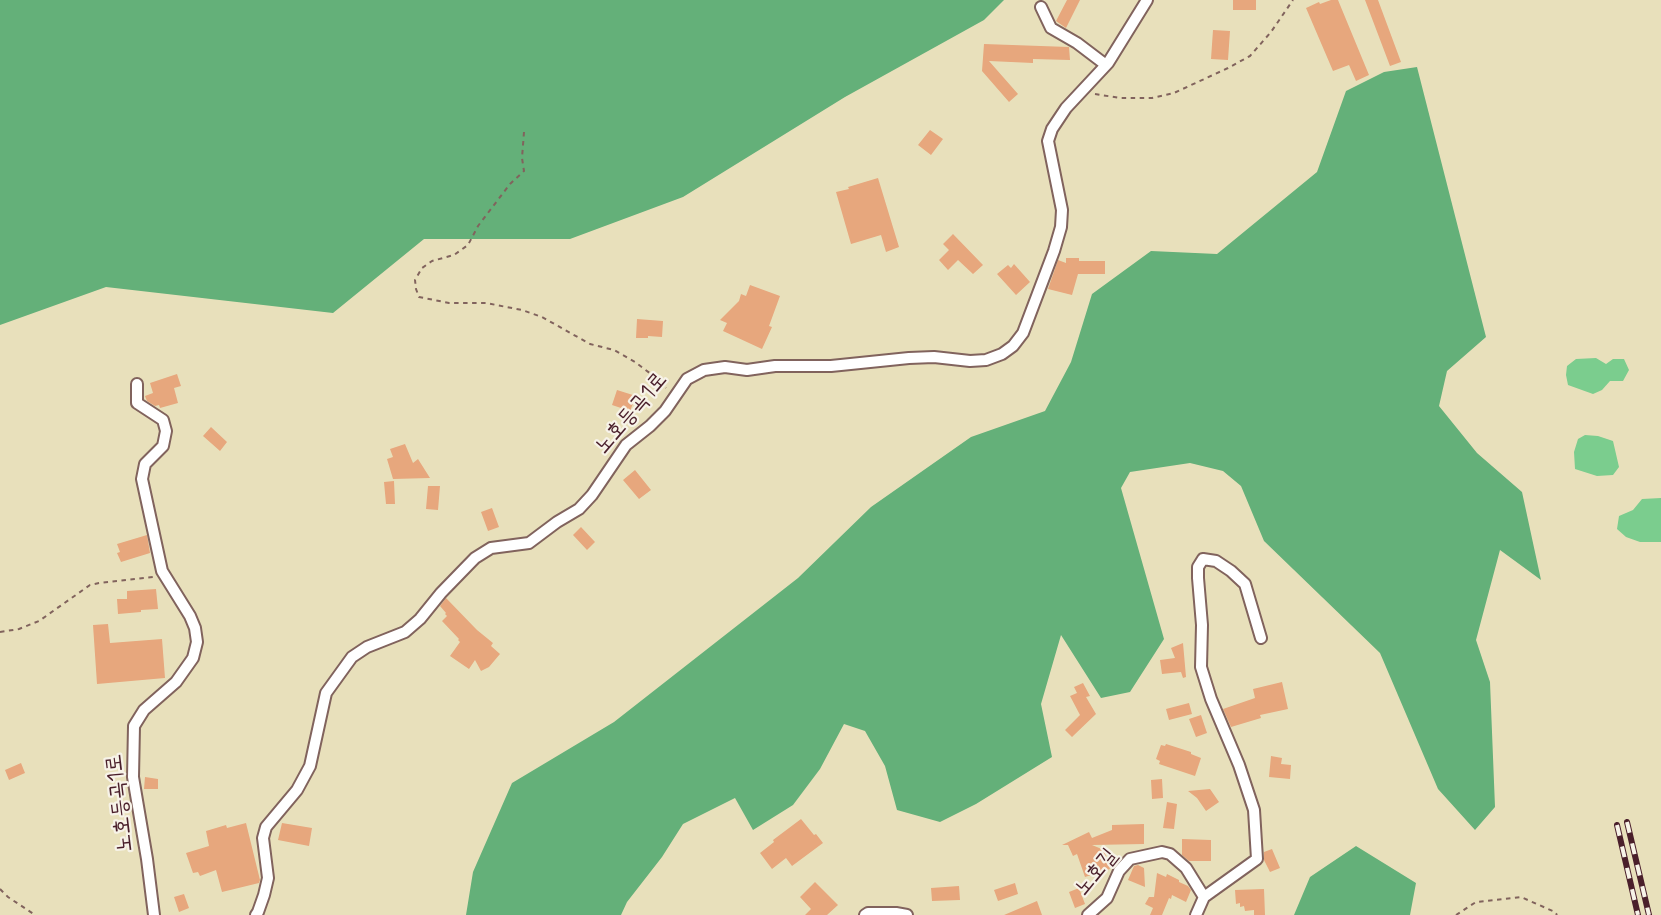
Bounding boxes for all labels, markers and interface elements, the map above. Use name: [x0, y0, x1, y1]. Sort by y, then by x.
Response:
street label: 노호등곡1로: [590, 368, 674, 460]
street label: 노호등곡1로: [102, 753, 140, 853]
street label: 노호길: [1070, 844, 1124, 902]

